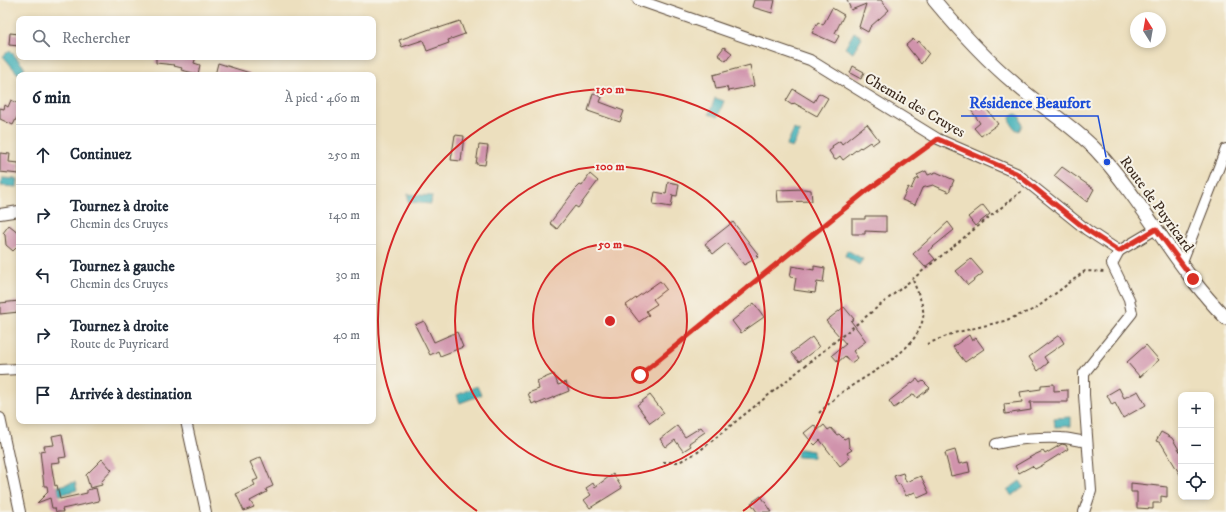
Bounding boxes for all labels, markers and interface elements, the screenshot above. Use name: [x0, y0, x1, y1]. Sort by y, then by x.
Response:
north arrow: [1130, 12, 1166, 48]
search box: [16, 16, 376, 60]
icon: search: [30, 27, 52, 49]
text: Rechercher: [62, 29, 130, 48]
street label: Chemin des Cruyes: [861, 69, 969, 142]
text: 150 m: [596, 82, 624, 97]
text: 6 min: [32, 87, 71, 109]
callout: Résidence Beaufort: [961, 88, 1098, 116]
text: À pied · 460 m: [285, 90, 360, 106]
text: Résidence Beaufort: [969, 93, 1092, 113]
icon: ahead: [32, 144, 54, 166]
text: Continuez: [70, 145, 131, 164]
text: 250 m: [328, 147, 360, 163]
street label: Route de Puyricard: [1115, 153, 1198, 256]
text: 100 m: [596, 159, 624, 174]
text: Tournez à droite: [70, 197, 168, 216]
icon: right: [32, 204, 54, 226]
text: 140 m: [328, 207, 360, 223]
text: Chemin des Cruyes: [70, 216, 168, 232]
text: 50 m: [597, 237, 622, 252]
text: Tournez à gauche: [70, 257, 175, 276]
icon: left: [32, 264, 54, 286]
text: 30 m: [336, 267, 360, 283]
route end: [1184, 270, 1202, 288]
text: Chemin des Cruyes: [70, 276, 168, 292]
centre of rings: [603, 314, 617, 328]
text: Tournez à droite: [70, 317, 168, 336]
icon: right: [32, 324, 54, 346]
text: 40 m: [333, 327, 360, 343]
text: Route de Puyricard: [70, 336, 169, 352]
route start: [631, 366, 649, 384]
icon: arrive: [32, 384, 54, 406]
text: Arrivée à destination: [70, 385, 192, 404]
map controls: [1178, 392, 1214, 500]
button: +: [1178, 392, 1214, 428]
button: −: [1178, 428, 1214, 464]
button: locate: [1178, 464, 1214, 500]

